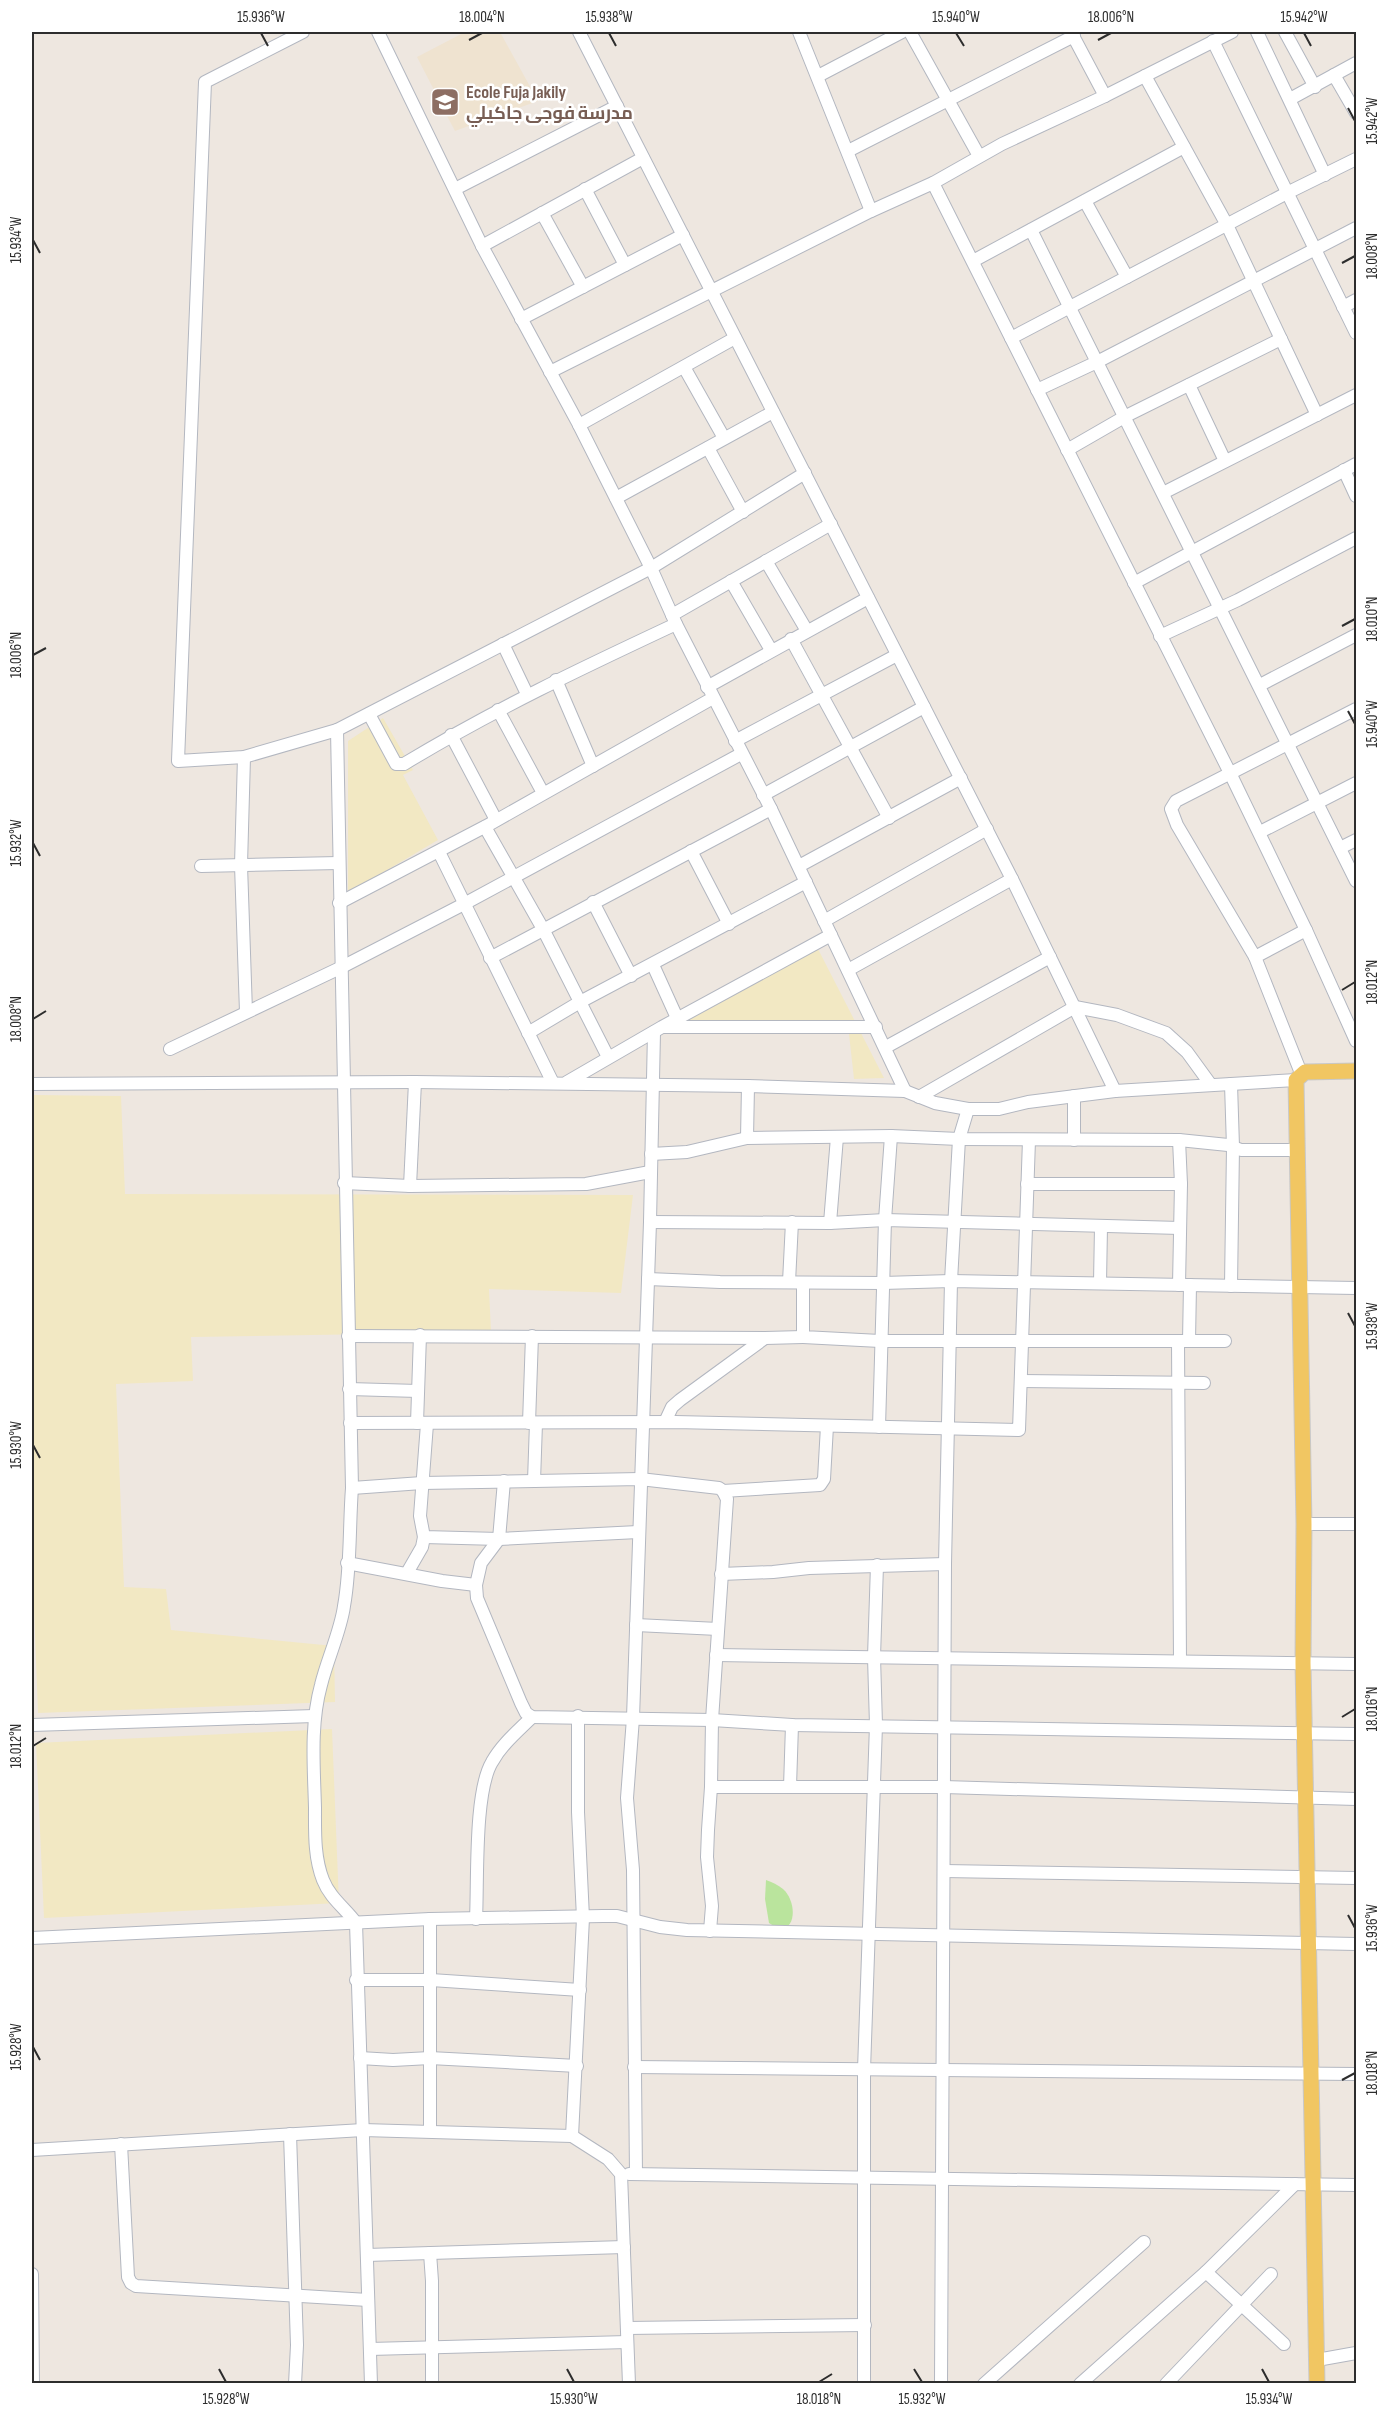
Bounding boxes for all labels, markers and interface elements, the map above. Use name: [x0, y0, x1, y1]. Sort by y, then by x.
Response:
text: 15.936°W: [237, 8, 285, 27]
text: 18.004°N: [459, 8, 505, 27]
text: 15.938°W: [585, 8, 633, 27]
text: 15.940°W: [932, 8, 980, 27]
text: 18.006°N: [1088, 8, 1134, 27]
text: 15.942°W: [1280, 8, 1328, 27]
place label: Ecole Fuja Jakily مدرسة فوجى جاكيلي: [466, 82, 633, 128]
school or university icon: Ecole Fuja Jakily مدرسة فوجى جاكيلي: [429, 86, 461, 118]
text: 15.942°W: [1363, 97, 1382, 145]
text: 15.934°W: [7, 216, 26, 263]
text: 18.008°N: [1363, 233, 1382, 279]
text: 18.010°N: [1363, 597, 1382, 641]
text: 18.006°N: [7, 632, 26, 678]
text: 15.940°W: [1363, 700, 1382, 748]
text: 15.932°W: [7, 819, 26, 867]
text: 18.012°N: [1363, 960, 1382, 1004]
text: 18.008°N: [7, 996, 26, 1042]
text: 15.938°W: [1363, 1302, 1382, 1350]
text: 15.930°W: [7, 1421, 26, 1469]
text: 18.016°N: [1363, 1687, 1382, 1731]
text: 18.012°N: [7, 1724, 26, 1768]
text: 15.936°W: [1363, 1904, 1382, 1952]
text: 15.928°W: [7, 2023, 26, 2071]
text: 18.018°N: [1363, 2051, 1382, 2095]
text: 15.928°W: [202, 2390, 250, 2409]
text: 15.930°W: [550, 2390, 598, 2409]
text: 18.018°N: [797, 2390, 841, 2409]
text: 15.932°W: [898, 2390, 946, 2409]
text: 15.934°W: [1246, 2390, 1293, 2409]

